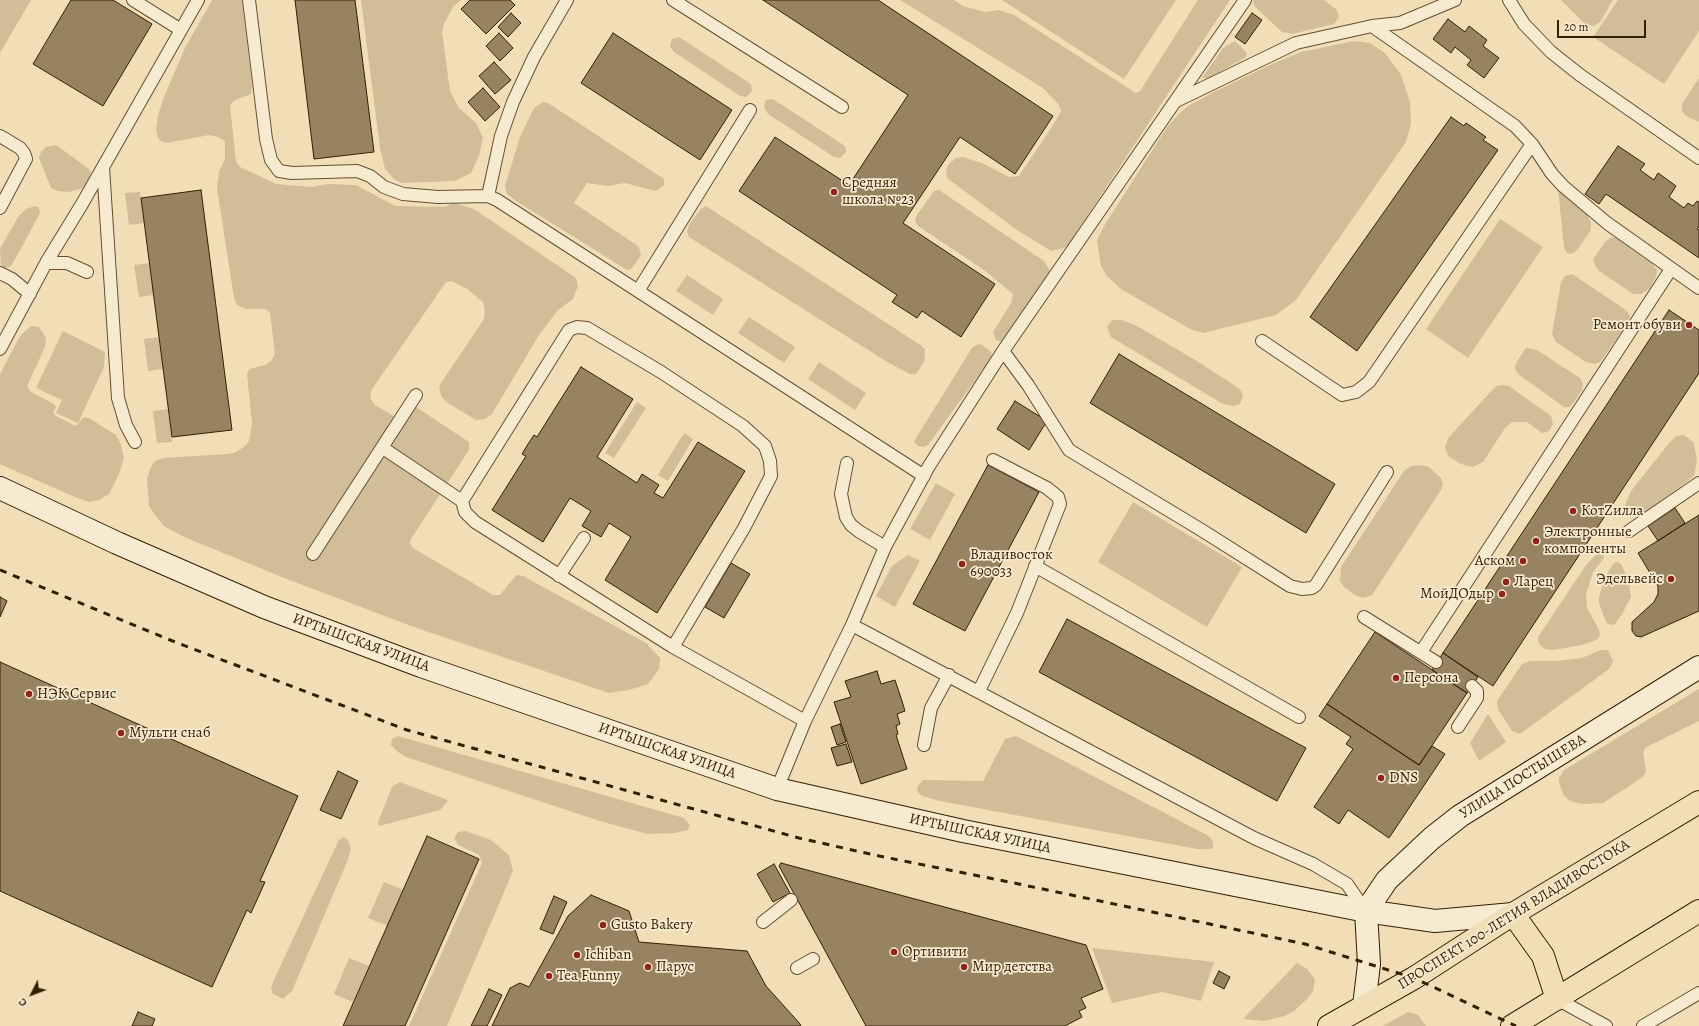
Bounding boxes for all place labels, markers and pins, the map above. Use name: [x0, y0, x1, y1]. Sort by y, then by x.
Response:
place label: Средняя школа №23: [842, 174, 914, 209]
marker: Средняя школа №23: [829, 187, 839, 197]
place label: Ремонт обуви: [1593, 316, 1681, 334]
marker: Ремонт обуви: [1684, 320, 1694, 330]
place label: КотZилла: [1581, 502, 1644, 520]
marker: КотZилла: [1568, 506, 1578, 516]
place label: Электронные компоненты: [1544, 523, 1632, 558]
marker: Электронные компоненты: [1531, 536, 1541, 546]
place label: Владивосток 690033: [970, 546, 1053, 581]
place label: Аском: [1475, 552, 1515, 570]
marker: Аском: [1518, 556, 1528, 566]
marker: Владивосток 690033: [957, 559, 967, 569]
place label: Эдельвейс: [1596, 570, 1663, 588]
place label: Ларец: [1514, 573, 1553, 591]
marker: Эдельвейс: [1666, 574, 1676, 584]
marker: Ларец: [1501, 577, 1511, 587]
place label: МойДОдыр: [1420, 585, 1494, 603]
marker: МойДОдыр: [1497, 589, 1507, 599]
place label: Персона: [1404, 669, 1459, 687]
marker: Персона: [1391, 673, 1401, 683]
place label: НЭК Сервис: [37, 685, 116, 703]
marker: НЭК Сервис: [24, 689, 34, 699]
place label: Мульти снаб: [129, 724, 211, 742]
marker: Мульти снаб: [116, 728, 126, 738]
place label: DNS: [1389, 769, 1418, 787]
marker: DNS: [1376, 773, 1386, 783]
place label: Gusto Bakery: [611, 916, 693, 934]
marker: Gusto Bakery: [598, 920, 608, 930]
place label: Ортивити: [902, 943, 967, 961]
place label: Ichiban: [585, 946, 632, 964]
marker: Ортивити: [889, 947, 899, 957]
marker: Ichiban: [572, 950, 582, 960]
place label: Парус: [656, 958, 694, 976]
place label: Мир детства: [972, 958, 1052, 976]
marker: Парус: [643, 962, 653, 972]
marker: Мир детства: [959, 962, 969, 972]
place label: Tea Funny: [557, 967, 620, 985]
marker: Tea Funny: [544, 971, 554, 981]

